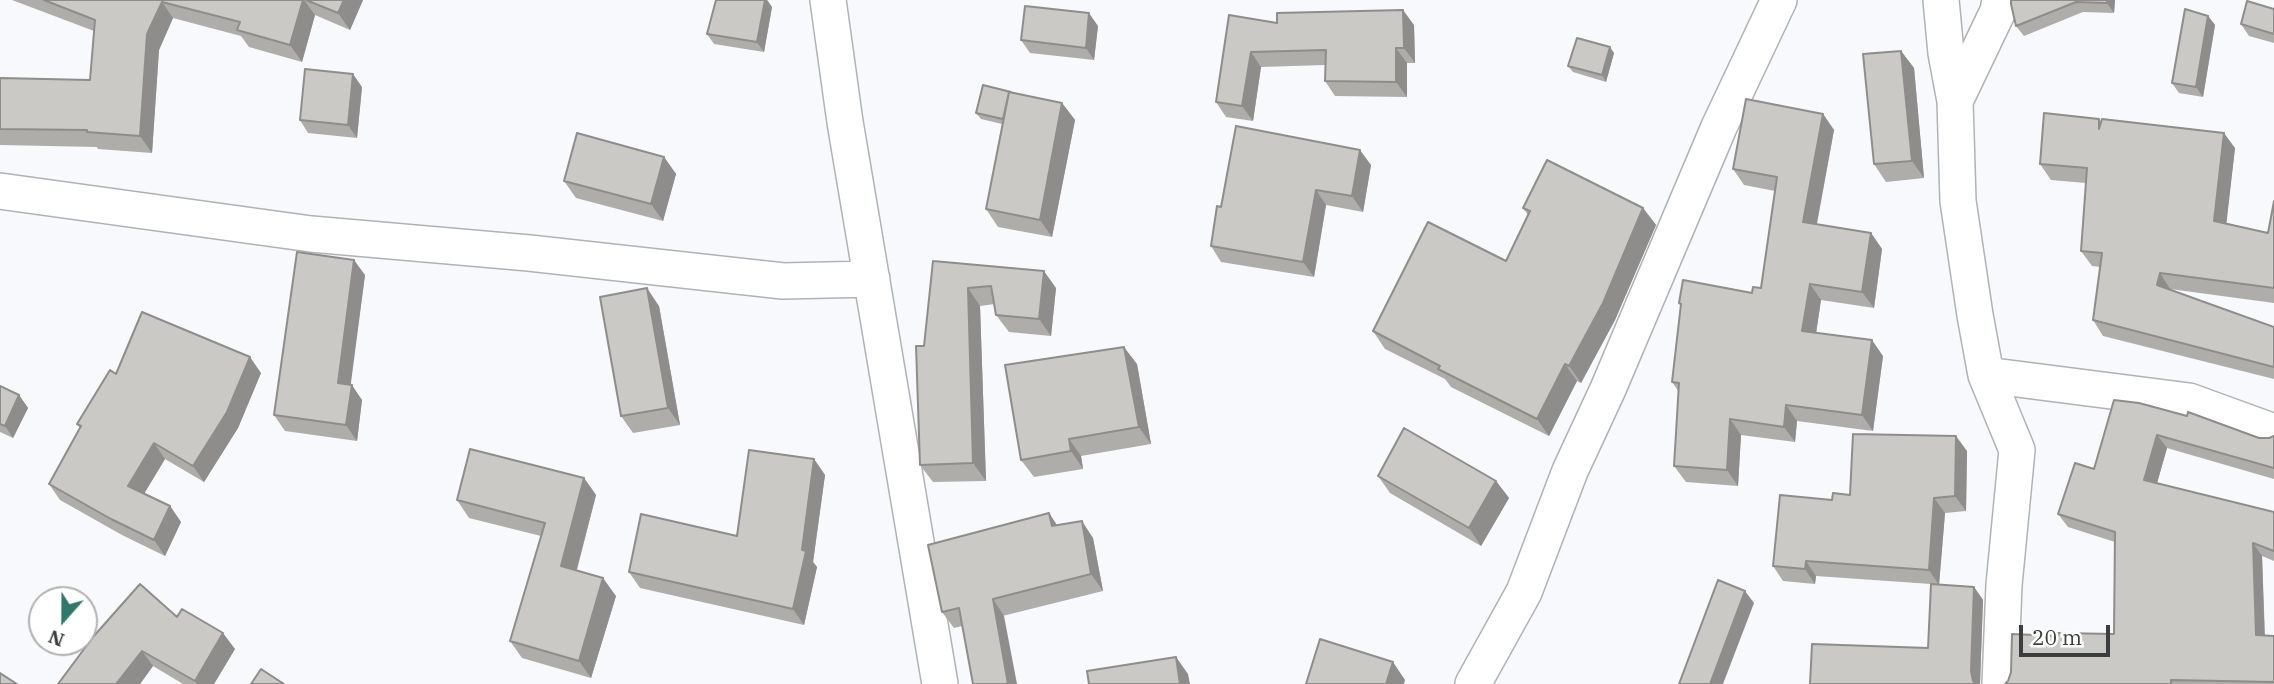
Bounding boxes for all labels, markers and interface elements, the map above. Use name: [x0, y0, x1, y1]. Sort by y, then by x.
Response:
north arrow: [28, 586, 98, 656]
scale bar: [2022, 610, 2113, 654]
text: 20 m: [2032, 623, 2082, 651]
text: N: [45, 625, 68, 653]

